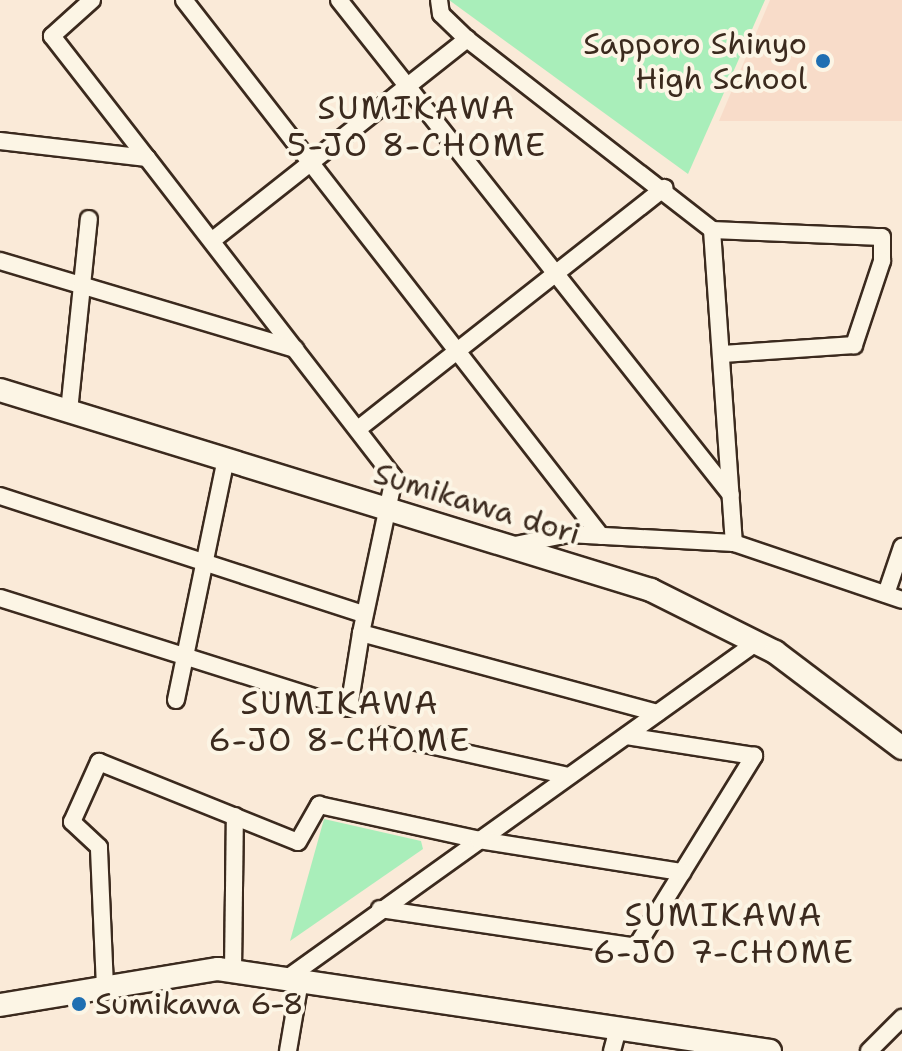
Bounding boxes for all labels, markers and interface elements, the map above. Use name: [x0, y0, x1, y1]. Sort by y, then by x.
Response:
place label: Sapporo Shinyo High School: [583, 26, 807, 96]
marker: Sapporo Shinyo High School: [814, 52, 832, 70]
district label: SUMIKAWA 5-JO 8-CHOME: [287, 90, 547, 165]
street label: Sumikawa dori: [370, 456, 584, 552]
district label: SUMIKAWA 6-JO 8-CHOME: [209, 685, 471, 760]
district label: SUMIKAWA 6-JO 7-CHOME: [593, 897, 855, 972]
place label: Sumikawa 6-8: [95, 986, 304, 1022]
marker: Sumikawa 6-8: [70, 995, 88, 1013]

